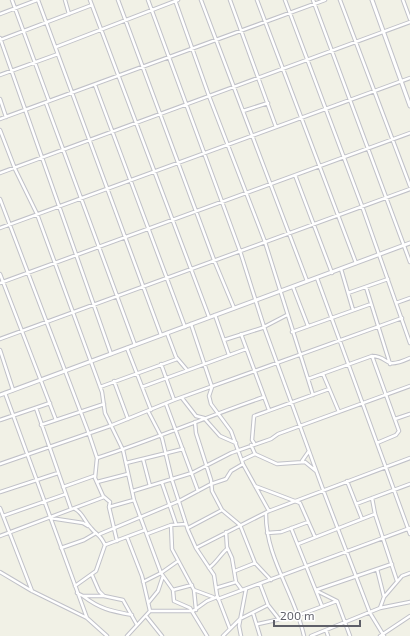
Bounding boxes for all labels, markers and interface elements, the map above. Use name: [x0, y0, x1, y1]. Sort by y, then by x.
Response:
scale bar: [274, 602, 360, 628]
text: 200 m: [280, 608, 314, 622]

